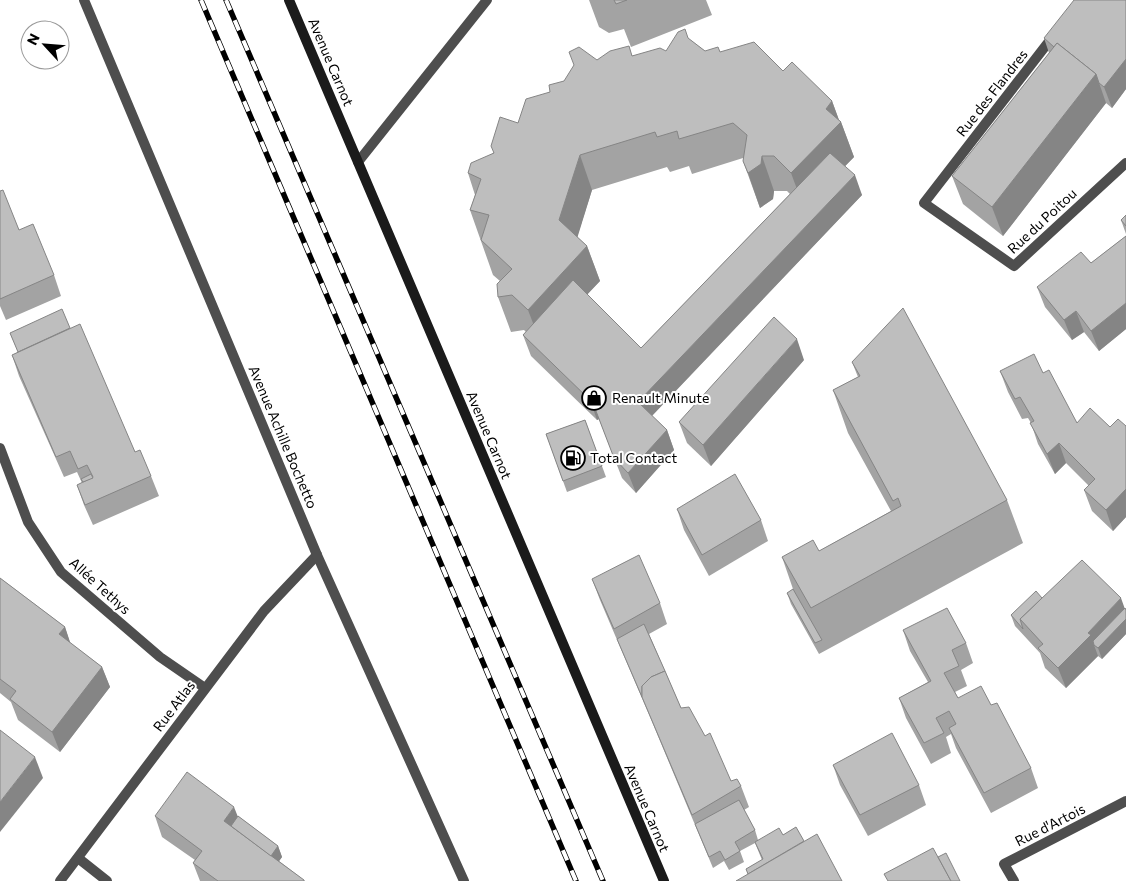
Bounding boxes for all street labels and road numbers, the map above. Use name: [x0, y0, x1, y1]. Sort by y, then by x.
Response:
street label: Avenue Carnot: [305, 15, 358, 109]
street label: Rue des Flandres: [952, 46, 1031, 140]
street label: Rue du Poitou: [1004, 184, 1080, 257]
street label: Avenue Achille Bochetto: [246, 363, 321, 511]
street label: Avenue Carnot: [463, 388, 516, 482]
street label: Allée Tethys: [66, 554, 134, 618]
street label: Rue Atlas: [149, 677, 198, 734]
street label: Avenue Carnot: [621, 761, 674, 855]
street label: Rue d'Artois: [1012, 800, 1088, 850]

